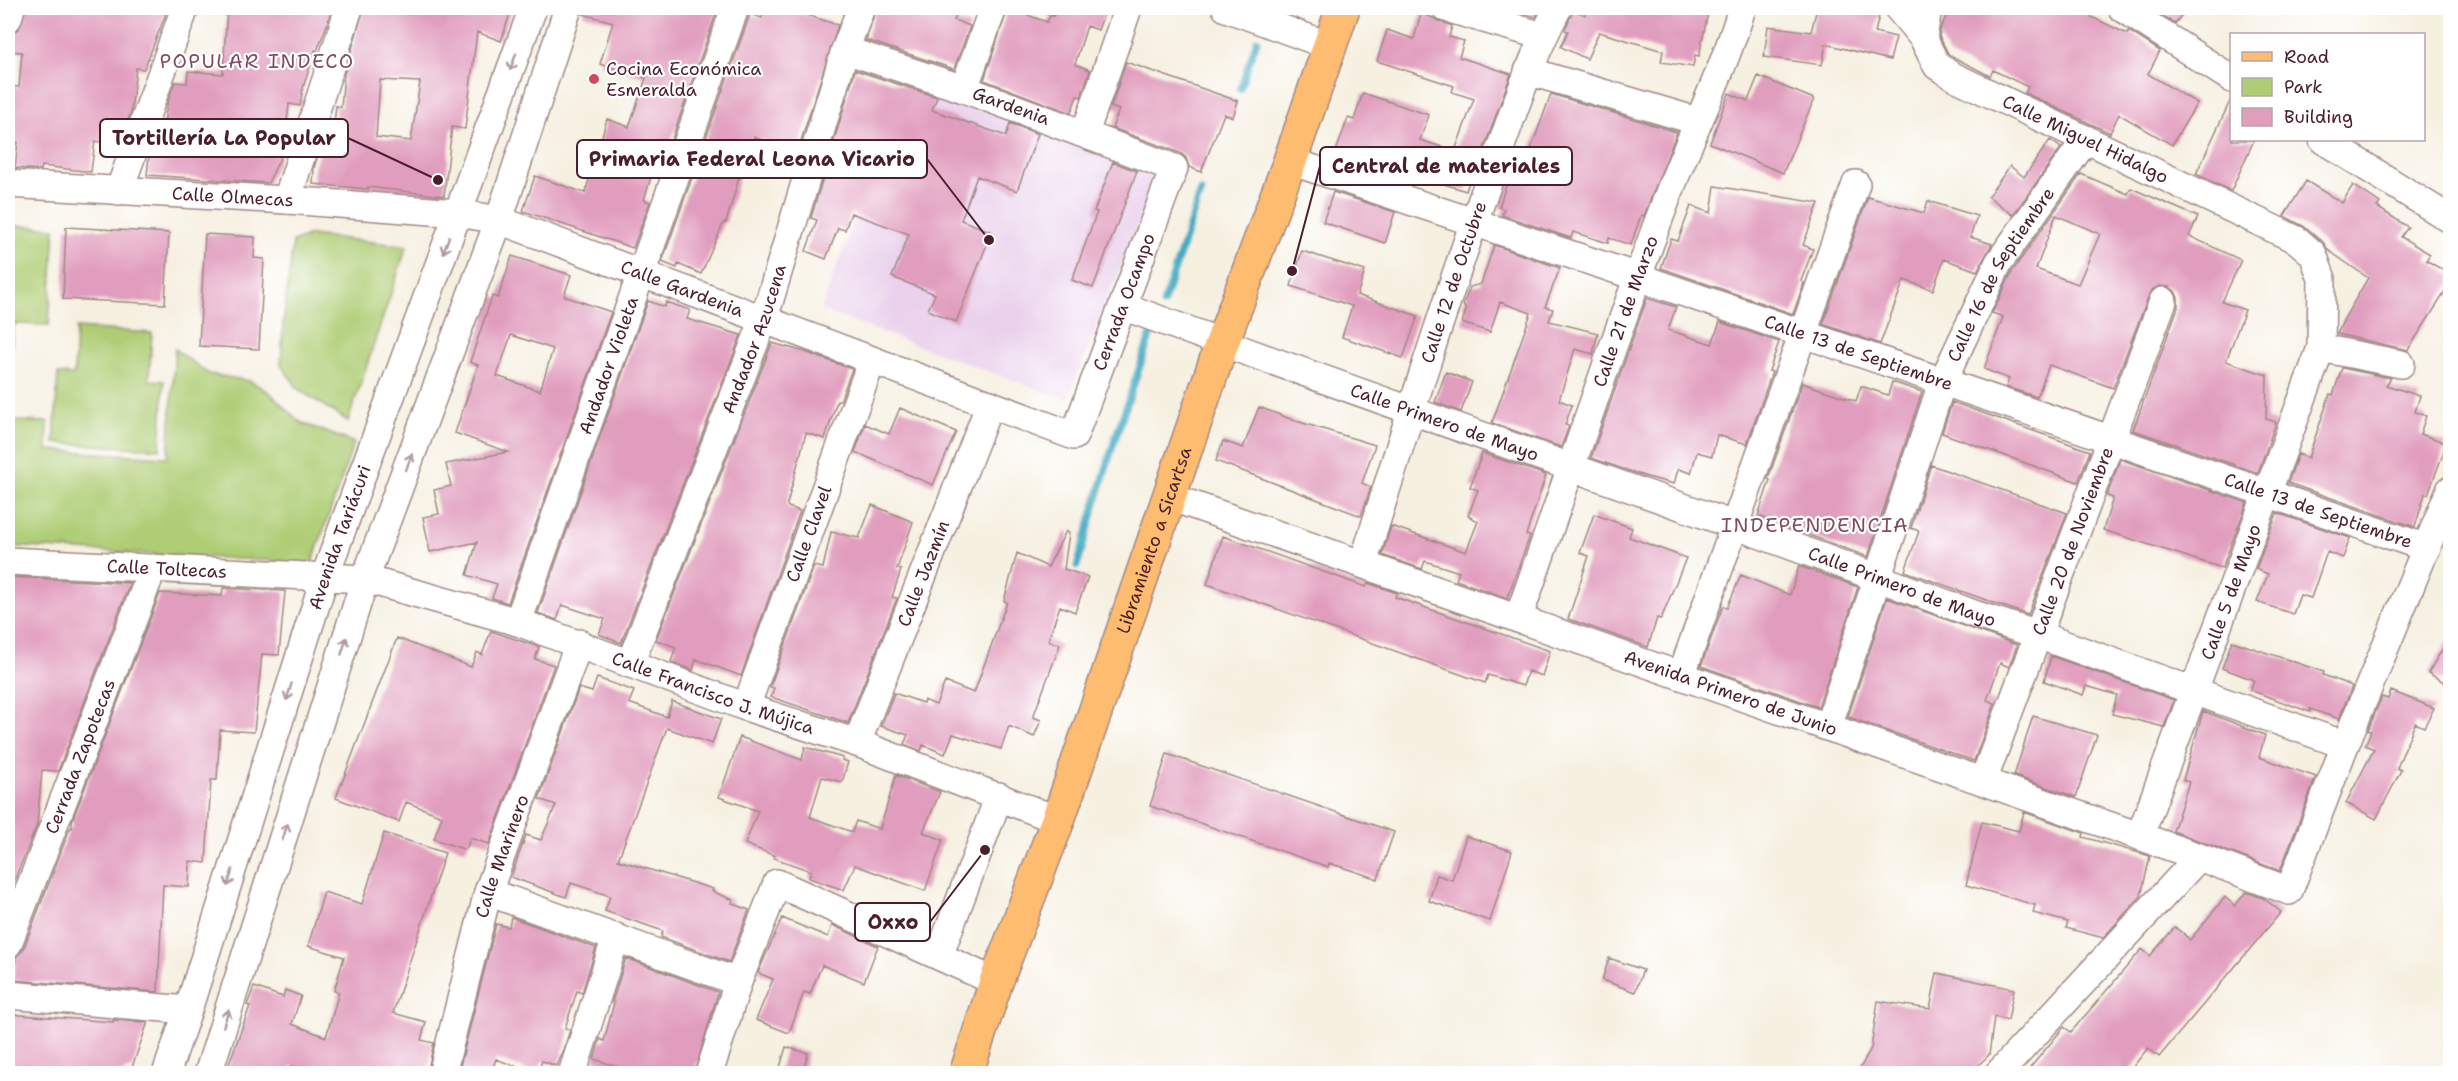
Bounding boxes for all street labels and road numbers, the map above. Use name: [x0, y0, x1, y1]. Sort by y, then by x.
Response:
street label: Gardenia: [969, 81, 1053, 131]
street label: Calle Miguel Hidalgo: [1999, 89, 2172, 189]
street label: Calle Olmecas: [171, 181, 294, 212]
street label: Calle 16 de Septiembre: [1942, 183, 2060, 366]
street label: Calle 12 de Octubre: [1415, 198, 1492, 366]
street label: Cerrada Ocampo: [1087, 230, 1161, 374]
street label: Calle 21 de Marzo: [1588, 232, 1664, 390]
street label: Calle Gardenia: [617, 255, 747, 323]
street label: Andador Azucena: [716, 261, 792, 417]
street label: Andador Violeta: [573, 293, 644, 438]
street label: Calle 13 de Septiembre: [1761, 309, 1956, 396]
street label: Calle Primero de Mayo: [1347, 378, 1542, 467]
street label: Libramiento a Sicartsa: [1111, 444, 1197, 637]
street label: Calle 20 de Noviembre: [2027, 444, 2119, 639]
street label: Avenida Tariácuri: [303, 462, 377, 613]
street label: Calle 13 de Septiembre: [2221, 467, 2416, 554]
street label: Calle Clavel: [780, 482, 837, 585]
street label: Calle Jazmín: [892, 517, 955, 630]
street label: Calle 5 de Mayo: [2195, 521, 2267, 663]
street label: Calle Primero de Mayo: [1805, 541, 1999, 632]
street label: Calle Toltecas: [106, 554, 227, 584]
street label: Avenida Primero de Junio: [1621, 645, 1841, 742]
street label: Calle Francisco J. Mújica: [608, 646, 817, 740]
street label: Cerrada Zapotecas: [40, 675, 121, 838]
street label: Calle Marinero: [470, 791, 535, 920]

